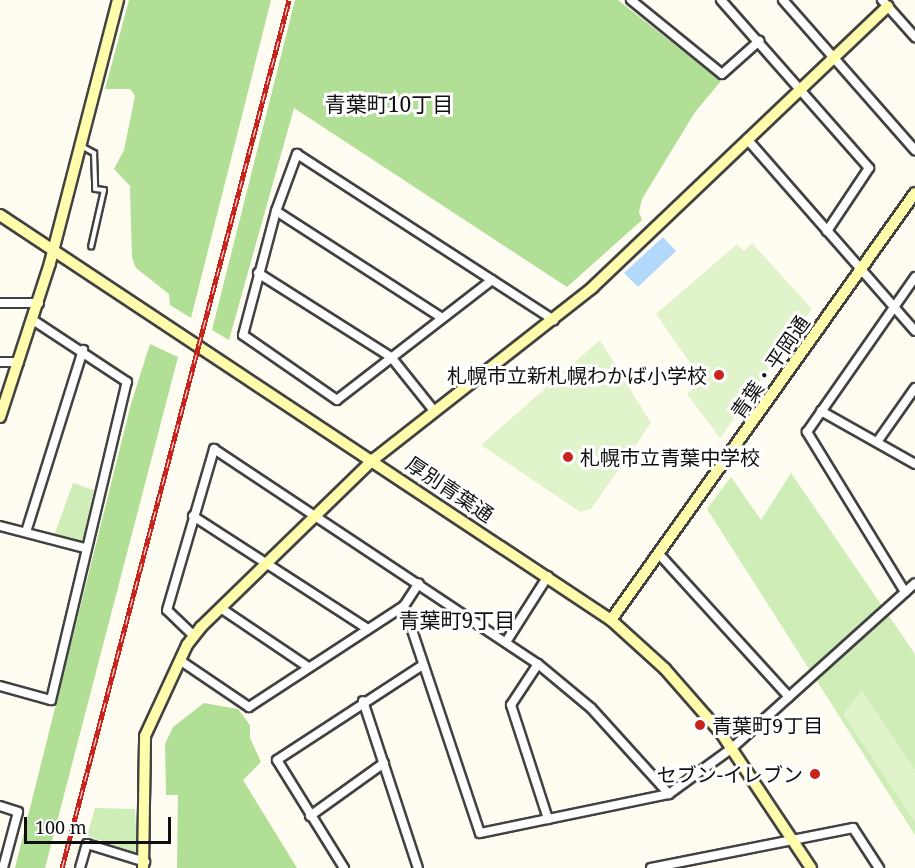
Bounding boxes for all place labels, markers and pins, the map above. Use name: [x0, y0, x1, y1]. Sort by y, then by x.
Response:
place label: 札幌市立新札幌わかば小学校: [447, 363, 707, 387]
marker: 札幌市立新札幌わかば小学校: [712, 368, 726, 382]
place label: 札幌市立青葉中学校: [580, 445, 760, 469]
marker: 札幌市立青葉中学校: [561, 450, 575, 464]
place label: 青葉町9丁目: [712, 713, 823, 737]
marker: 青葉町9丁目: [693, 718, 707, 732]
place label: セブン-イレブン: [657, 762, 803, 786]
marker: セブン-イレブン: [808, 767, 822, 781]

